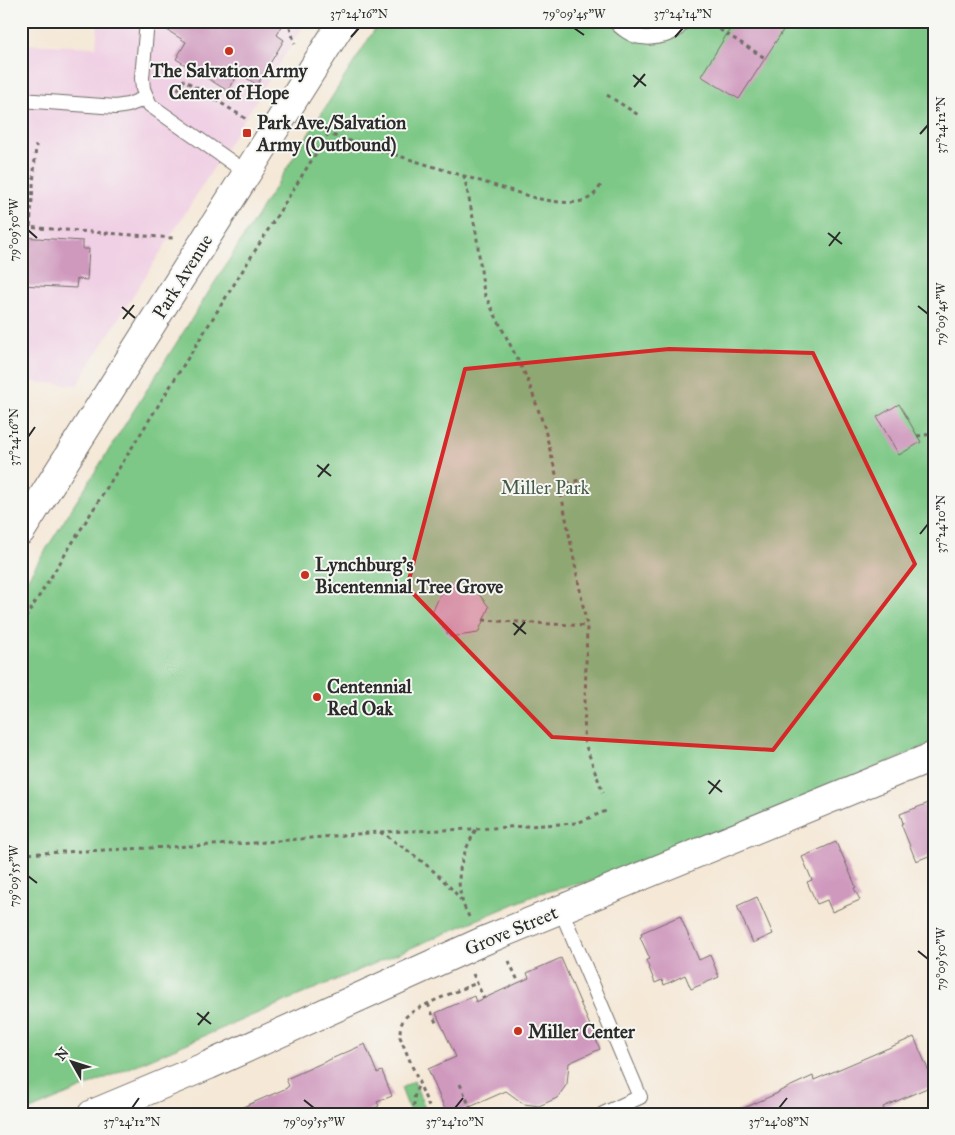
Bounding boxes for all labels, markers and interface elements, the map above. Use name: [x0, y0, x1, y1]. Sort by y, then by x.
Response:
text: 37°24'16"N: [330, 7, 388, 21]
text: 79°09'45"W: [543, 7, 606, 21]
text: 37°24'14"N: [654, 7, 712, 21]
marker: The Salvation Army Center of Hope: [223, 45, 235, 57]
place label: The Salvation Army Center of Hope: [150, 59, 309, 105]
text: 37°24'12"N: [934, 96, 948, 154]
place label: Park Ave./Salvation Army (Outbound): [255, 111, 407, 157]
marker: Park Ave./Salvation Army (Outbound): [241, 127, 253, 139]
text: 79°09'50"W: [7, 198, 21, 262]
street label: Park Avenue: [147, 230, 218, 323]
text: 79°09'45"W: [934, 282, 948, 345]
text: 37°24'16"N: [7, 408, 21, 466]
park label: Miller Park: [501, 476, 589, 499]
text: 37°24'10"N: [934, 495, 948, 553]
place label: Lynchburg's Bicentennial Tree Grove: [315, 553, 503, 598]
marker: Lynchburg's Bicentennial Tree Grove: [299, 569, 311, 581]
place label: Centennial Red Oak: [327, 675, 413, 720]
marker: Centennial Red Oak: [311, 691, 323, 703]
text: 79°09'55"W: [7, 845, 21, 907]
street label: Grove Street: [461, 901, 561, 960]
text: 79°09'50"W: [934, 927, 948, 991]
place label: Miller Center: [528, 1020, 636, 1043]
marker: Miller Center: [512, 1025, 524, 1037]
north arrow: [48, 1038, 98, 1088]
text: N: [52, 1044, 73, 1064]
text: 37°24'12"N: [103, 1115, 161, 1129]
text: 79°09'55"W: [283, 1115, 345, 1129]
text: 37°24'10"N: [426, 1115, 484, 1129]
text: 37°24'08"N: [749, 1115, 809, 1129]

